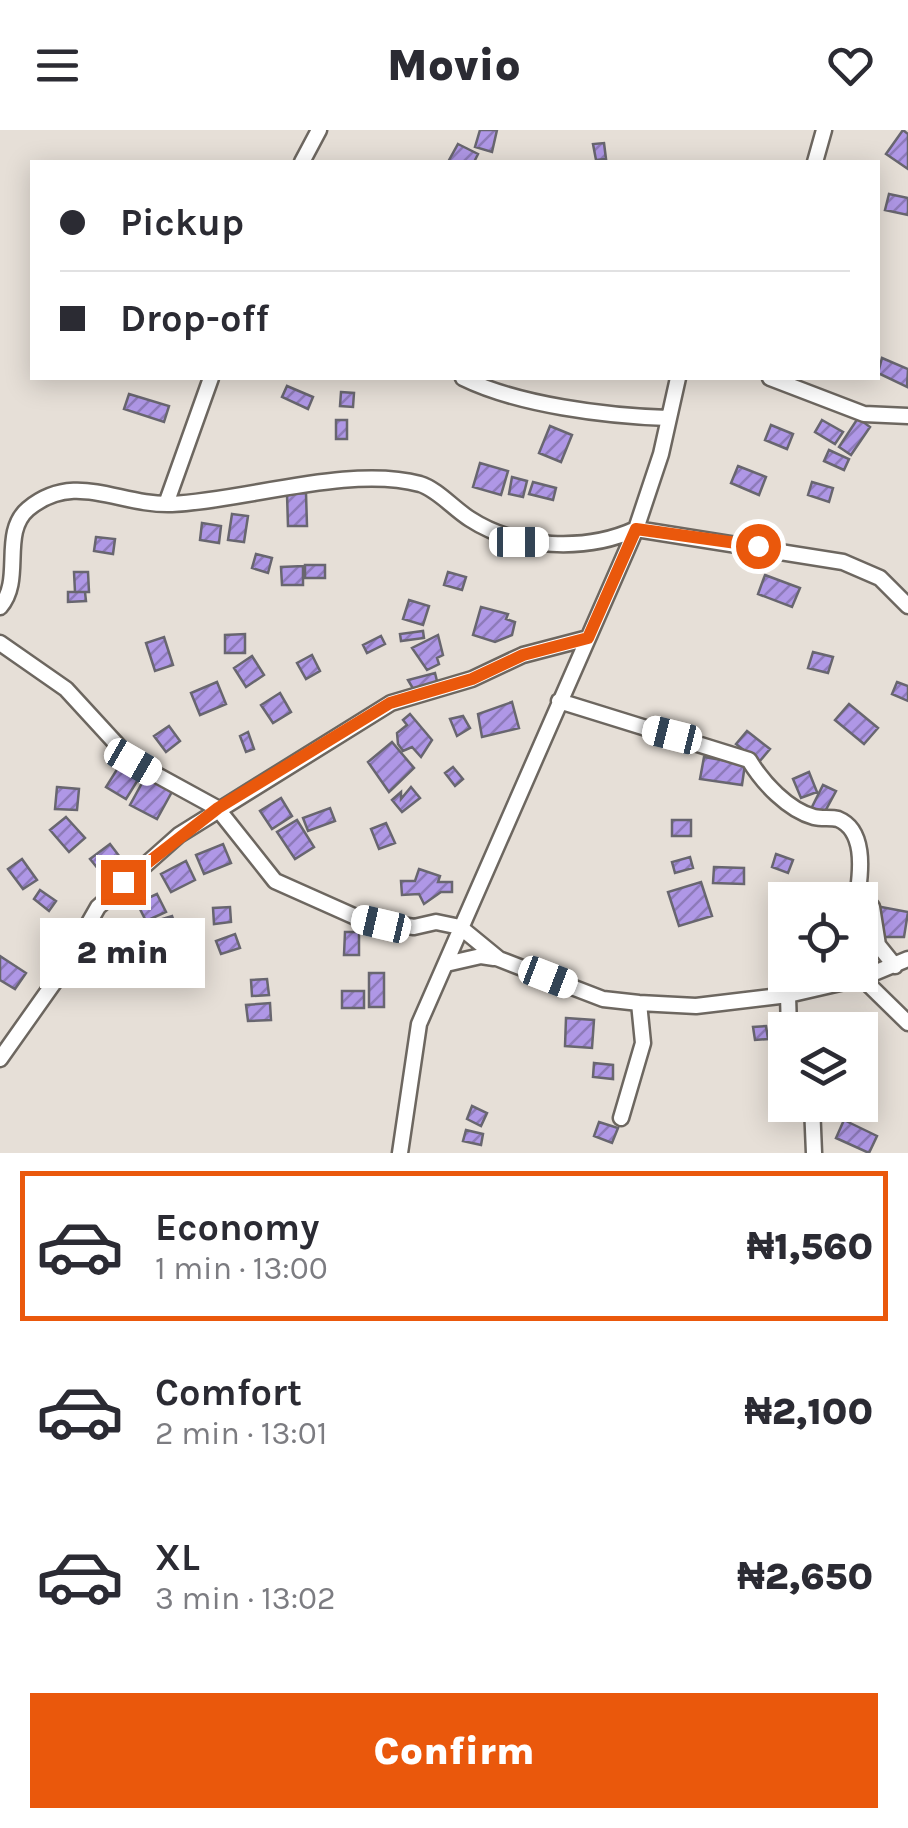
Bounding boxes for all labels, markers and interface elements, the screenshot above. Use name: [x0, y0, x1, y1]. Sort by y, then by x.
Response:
icon: menu: [30, 38, 85, 93]
icon: heart: [823, 38, 878, 93]
text: Movio: [387, 39, 521, 91]
text: Pickup: [120, 200, 244, 245]
text: Drop-off: [120, 296, 269, 341]
route start: [736, 524, 781, 569]
car: [489, 527, 549, 557]
car: [639, 713, 705, 757]
car: [100, 734, 166, 790]
route end: [101, 860, 146, 905]
map controls: [768, 882, 878, 1122]
button: locate: [768, 882, 878, 992]
car: [348, 903, 414, 945]
callout: 2 min: [41, 917, 206, 987]
text: 2 min: [77, 934, 168, 971]
car: [515, 952, 581, 1002]
button: layers: [768, 1012, 878, 1122]
icon: car: [35, 1201, 125, 1291]
text: Economy: [155, 1205, 319, 1250]
text: ₦1,560: [747, 1224, 873, 1269]
text: 1 min · 13:00: [155, 1250, 328, 1287]
icon: car: [35, 1366, 125, 1456]
text: Comfort: [155, 1370, 302, 1415]
text: ₦2,100: [744, 1389, 873, 1434]
text: 2 min · 13:01: [155, 1415, 327, 1452]
icon: car: [35, 1531, 125, 1621]
text: XL: [155, 1535, 200, 1580]
text: ₦2,650: [737, 1554, 873, 1599]
text: 3 min · 13:02: [155, 1580, 336, 1617]
button: Confirm: [30, 1693, 878, 1808]

